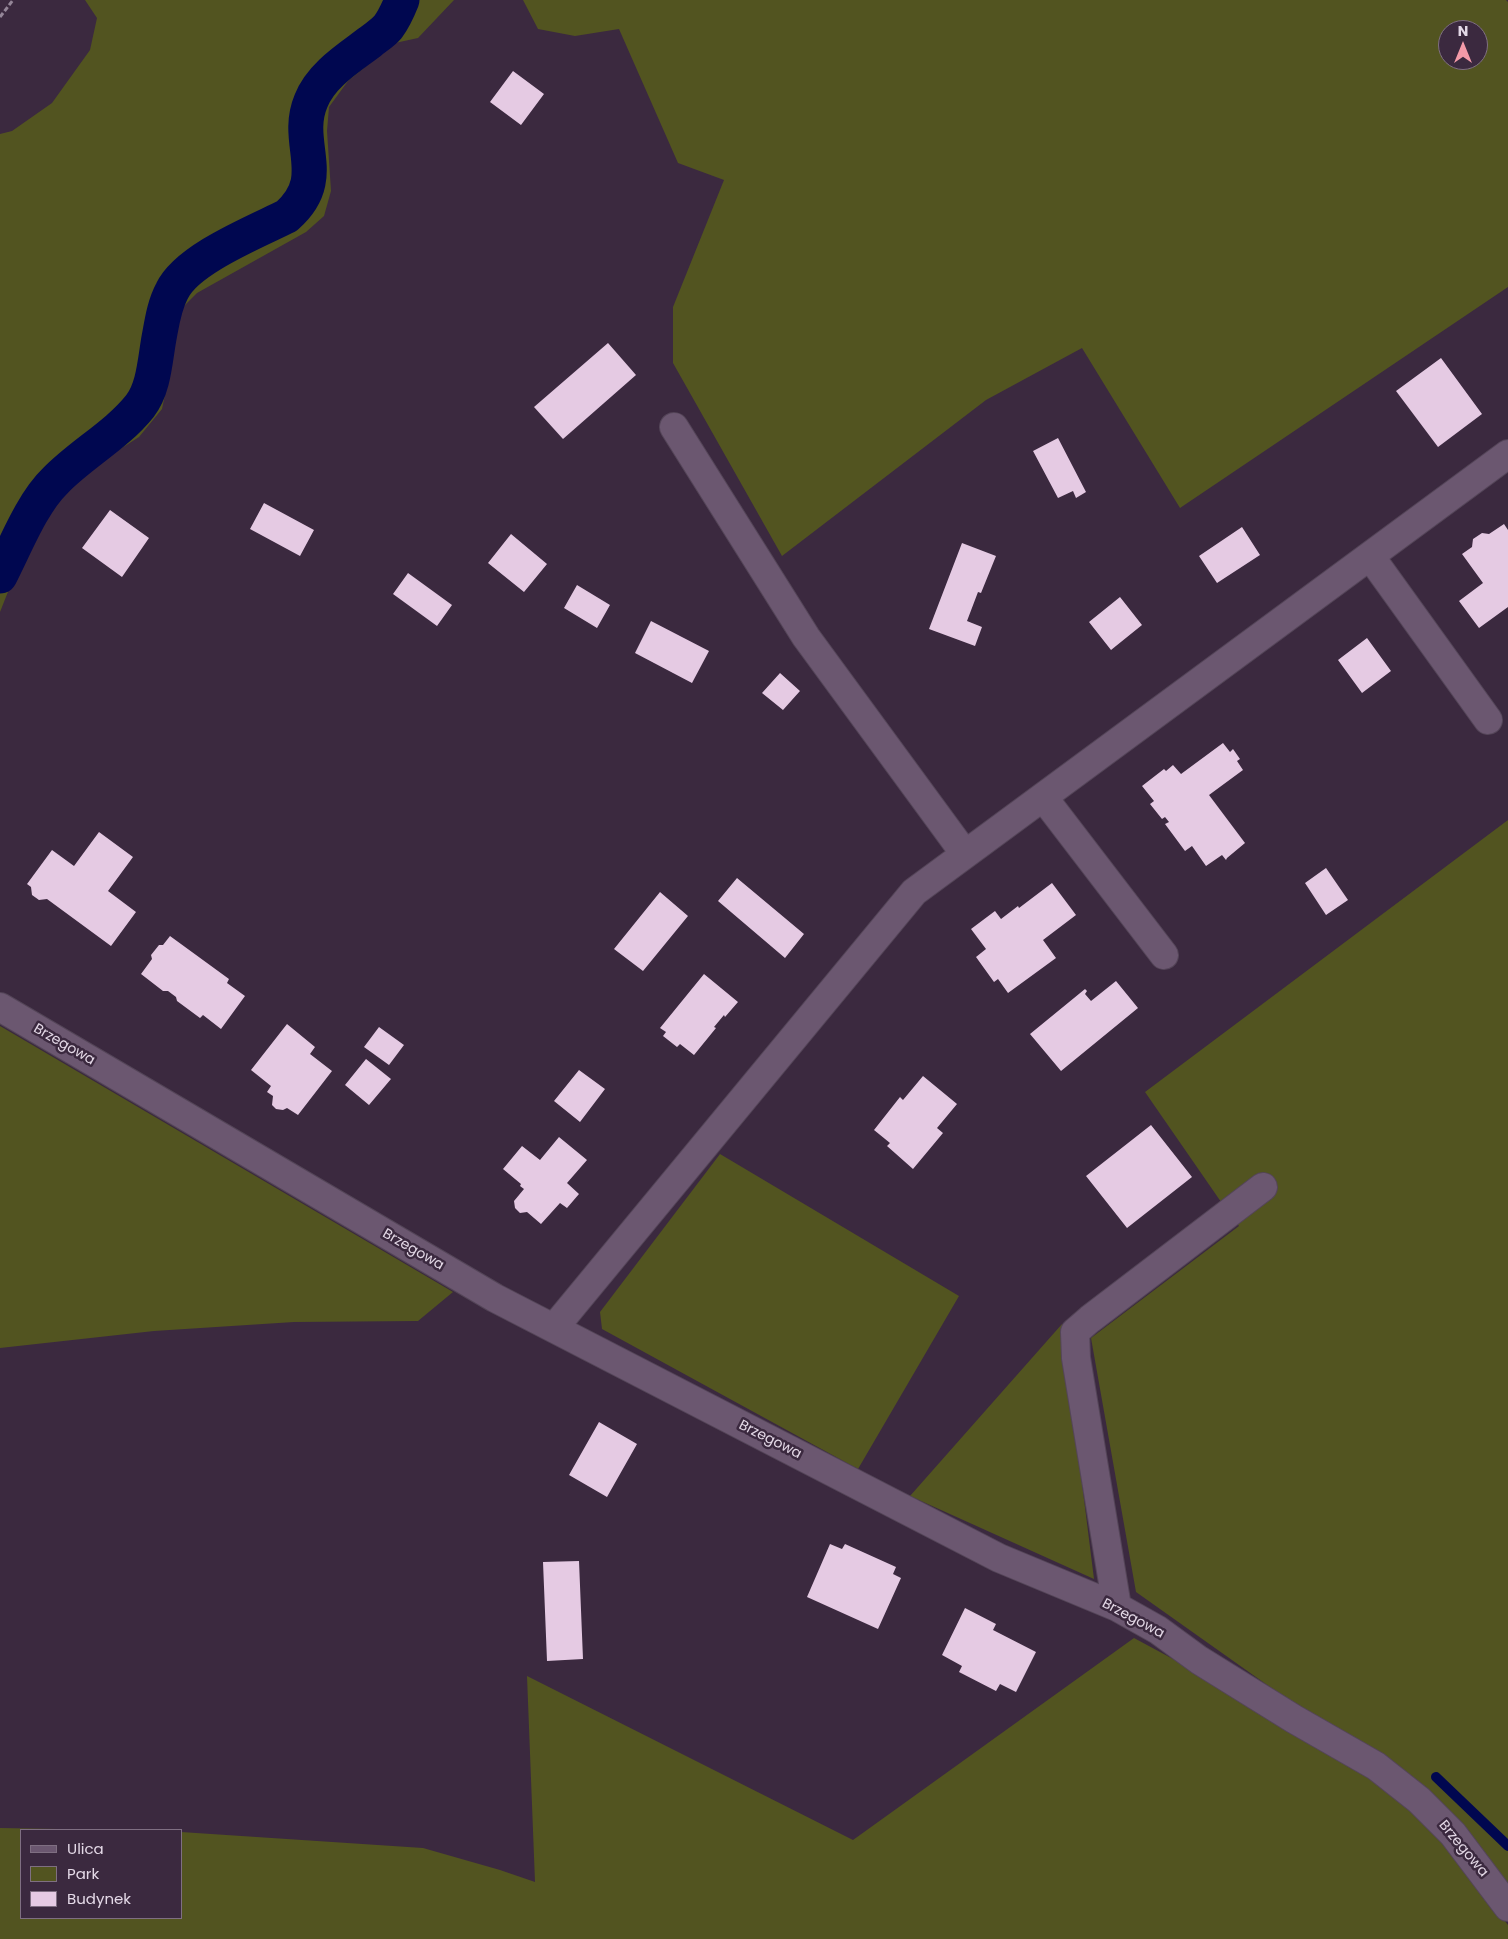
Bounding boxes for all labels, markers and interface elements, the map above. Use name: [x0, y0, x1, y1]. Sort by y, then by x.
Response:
north arrow: [1438, 20, 1488, 70]
text: N: [1458, 21, 1468, 41]
street label: Brzegowa: [30, 1021, 98, 1069]
street label: Brzegowa: [379, 1226, 447, 1274]
street label: Brzegowa: [736, 1417, 804, 1463]
street label: Brzegowa: [1099, 1596, 1167, 1642]
street label: Brzegowa: [1435, 1817, 1491, 1881]
legend: [20, 1829, 182, 1919]
text: Ulica: [67, 1838, 104, 1859]
text: Park: [67, 1863, 99, 1884]
text: Budynek: [67, 1888, 131, 1909]

